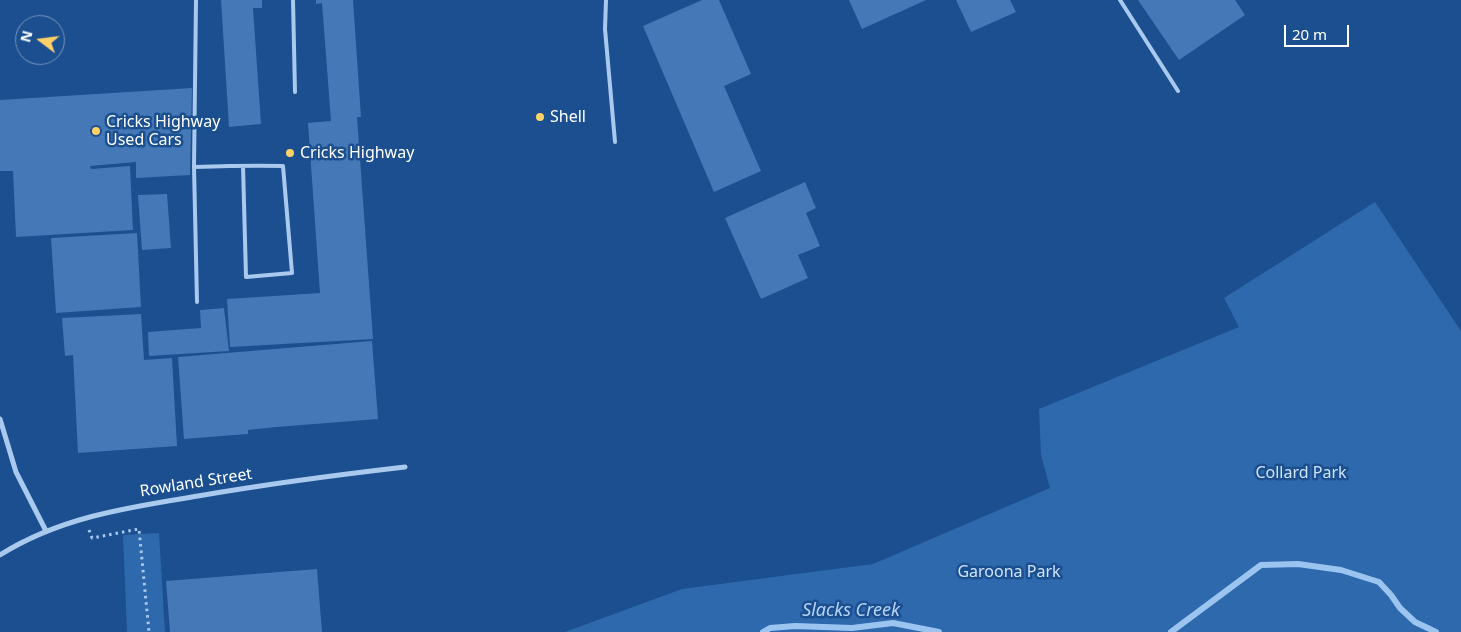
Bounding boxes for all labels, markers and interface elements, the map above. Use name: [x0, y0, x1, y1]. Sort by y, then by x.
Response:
north arrow: [15, 15, 65, 65]
scale bar: [1286, 15, 1351, 47]
text: 20 m: [1292, 24, 1327, 44]
text: N: [15, 28, 37, 44]
place label: Shell: [550, 107, 586, 127]
marker: Shell: [534, 111, 546, 123]
place label: Cricks Highway Used Cars: [106, 112, 220, 150]
marker: Cricks Highway Used Cars: [90, 125, 102, 137]
place label: Cricks Highway: [300, 143, 414, 163]
marker: Cricks Highway: [284, 147, 296, 159]
park label: Collard Park: [1255, 463, 1347, 483]
street label: Rowland Street: [138, 465, 254, 501]
park label: Garoona Park: [957, 562, 1061, 582]
water label: Slacks Creek: [802, 600, 900, 622]

